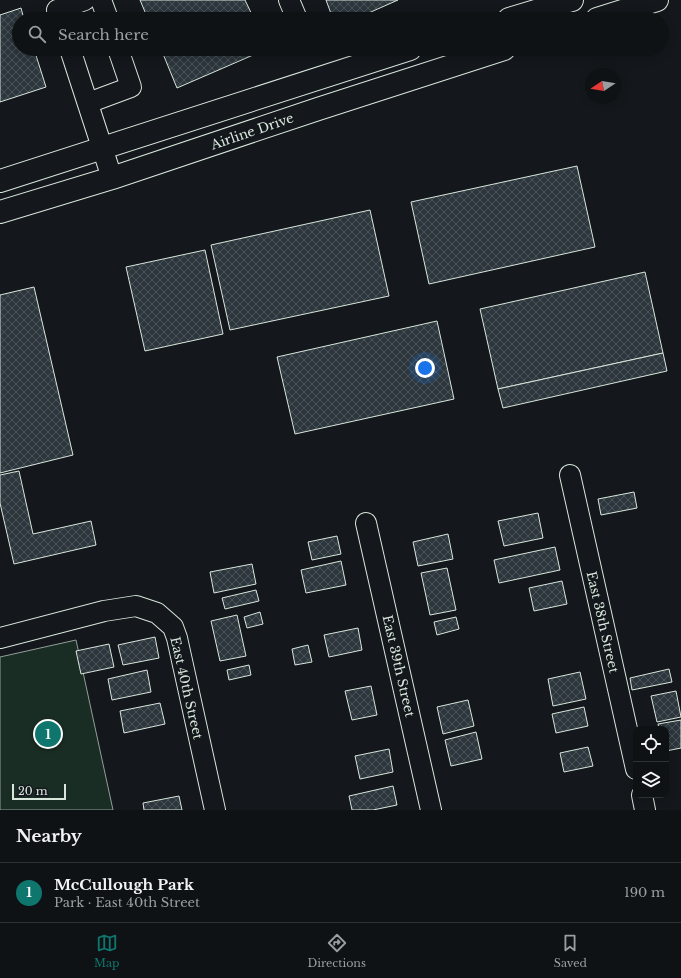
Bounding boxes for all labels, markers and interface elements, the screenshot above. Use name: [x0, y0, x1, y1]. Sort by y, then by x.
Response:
search box: [12, 12, 669, 56]
icon: search: [26, 23, 48, 45]
text: Search here: [58, 25, 149, 44]
north arrow: [585, 68, 621, 104]
street label: Airline Drive: [207, 109, 296, 154]
your location: [415, 358, 435, 378]
street label: East 38th Street: [583, 570, 622, 675]
street label: East 39th Street: [379, 613, 419, 719]
street label: East 40th Street: [166, 635, 207, 741]
pin: 1: [35, 719, 61, 749]
map controls: [633, 726, 669, 798]
button: locate: [633, 726, 669, 762]
button: layers: [633, 762, 669, 798]
scale bar: [12, 782, 66, 801]
text: 20 m: [18, 784, 48, 798]
text: Nearby: [16, 826, 82, 847]
text: McCullough Park: [54, 875, 194, 894]
text: 1: [26, 884, 32, 901]
text: 190 m: [624, 884, 665, 901]
text: Park · East 40th Street: [54, 894, 200, 911]
tab: Map: [94, 932, 120, 970]
tab: Directions: [307, 932, 366, 970]
tab: Saved: [554, 932, 587, 970]

